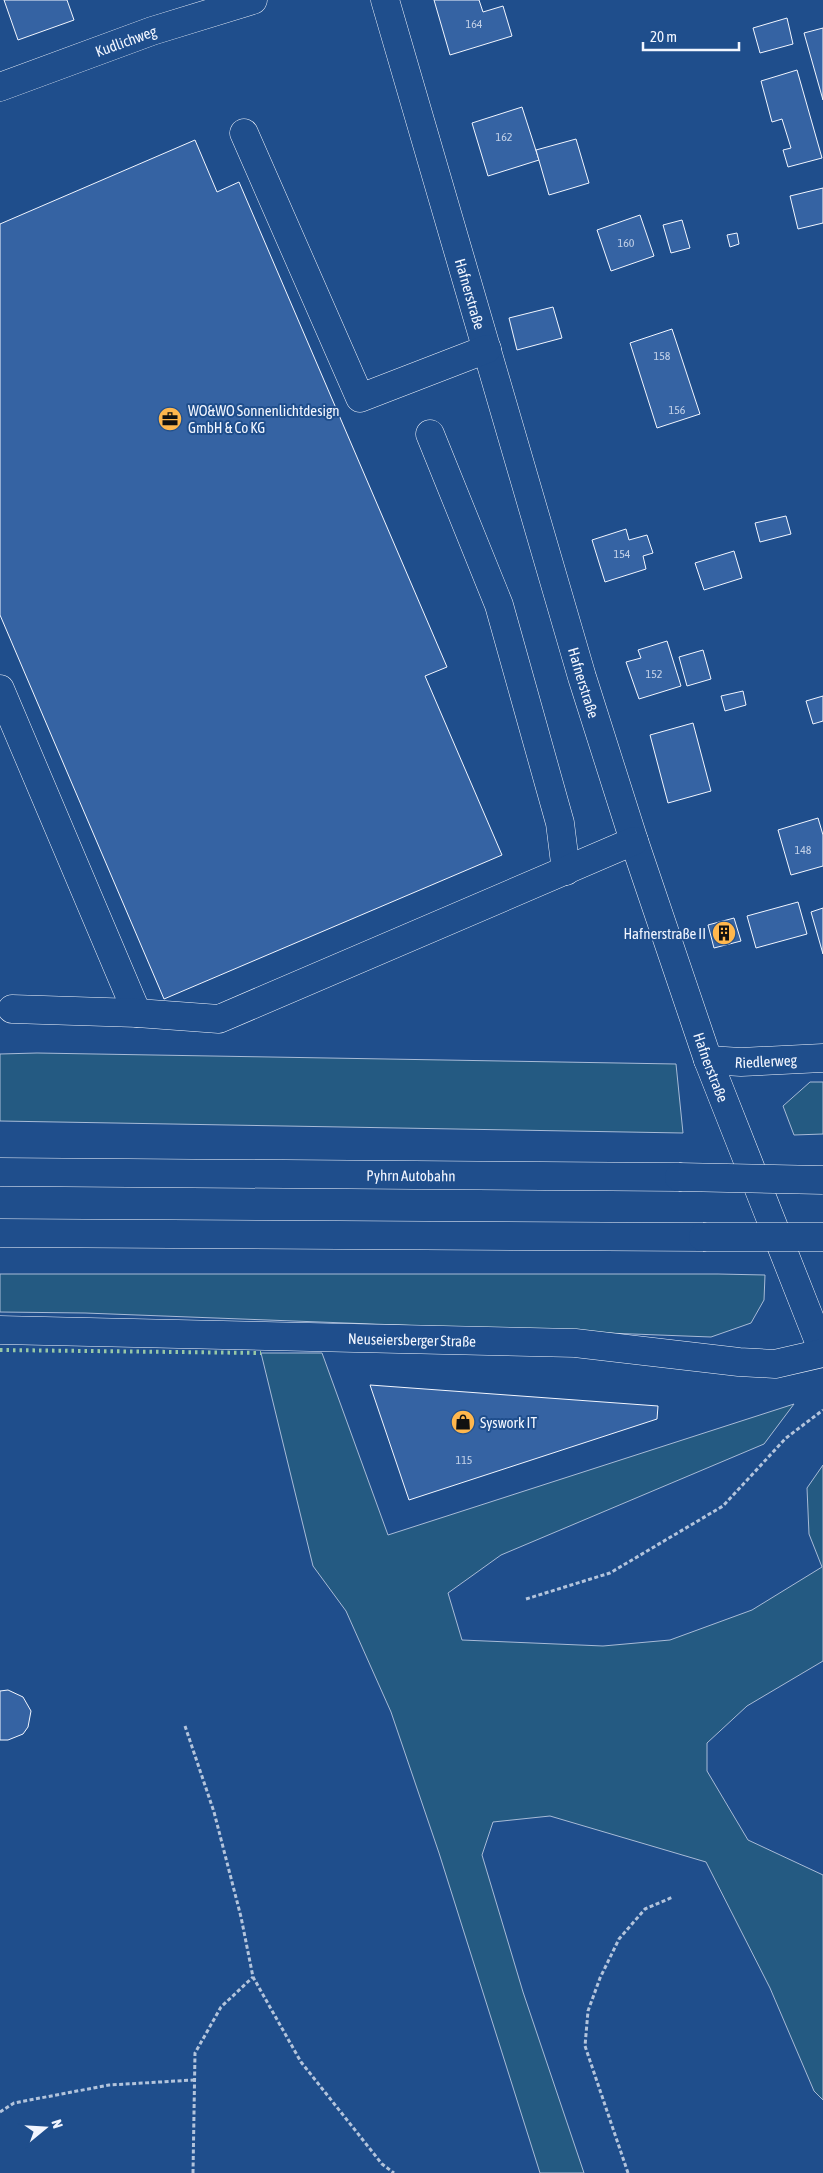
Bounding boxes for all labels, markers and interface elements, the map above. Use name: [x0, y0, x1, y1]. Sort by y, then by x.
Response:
house number: 164: [466, 17, 483, 31]
scale bar: [643, 20, 739, 52]
street label: Kudlichweg: [93, 22, 159, 60]
text: 20 m: [650, 28, 677, 45]
house number: 162: [496, 130, 512, 144]
house number: 160: [618, 236, 635, 250]
street label: Hafnerstraße: [452, 256, 489, 331]
house number: 158: [654, 349, 671, 363]
place label: WO&WO Sonnenlichtdesign GmbH & Co KG: [188, 402, 340, 436]
house number: 156: [669, 403, 686, 417]
office icon: WO&WO Sonnenlichtdesign GmbH & Co KG: [157, 406, 183, 432]
house number: 154: [614, 547, 631, 561]
street label: Hafnerstraße: [565, 645, 603, 720]
house number: 152: [646, 667, 662, 681]
house number: 148: [795, 843, 812, 857]
building icon: Hafnerstraße II: [711, 920, 737, 946]
place label: Hafnerstraße II: [623, 925, 706, 942]
street label: Hafnerstraße: [691, 1030, 732, 1104]
street label: Riedlerweg: [734, 1051, 798, 1071]
street label: Pyhrn Autobahn: [366, 1166, 456, 1184]
street label: Neuseiersberger Straße: [348, 1329, 476, 1349]
shop icon: Syswork IT: [450, 1409, 476, 1435]
place label: Syswork IT: [480, 1414, 537, 1431]
house number: 115: [456, 1453, 472, 1467]
north arrow: [20, 2103, 70, 2153]
text: N: [48, 2118, 66, 2130]

